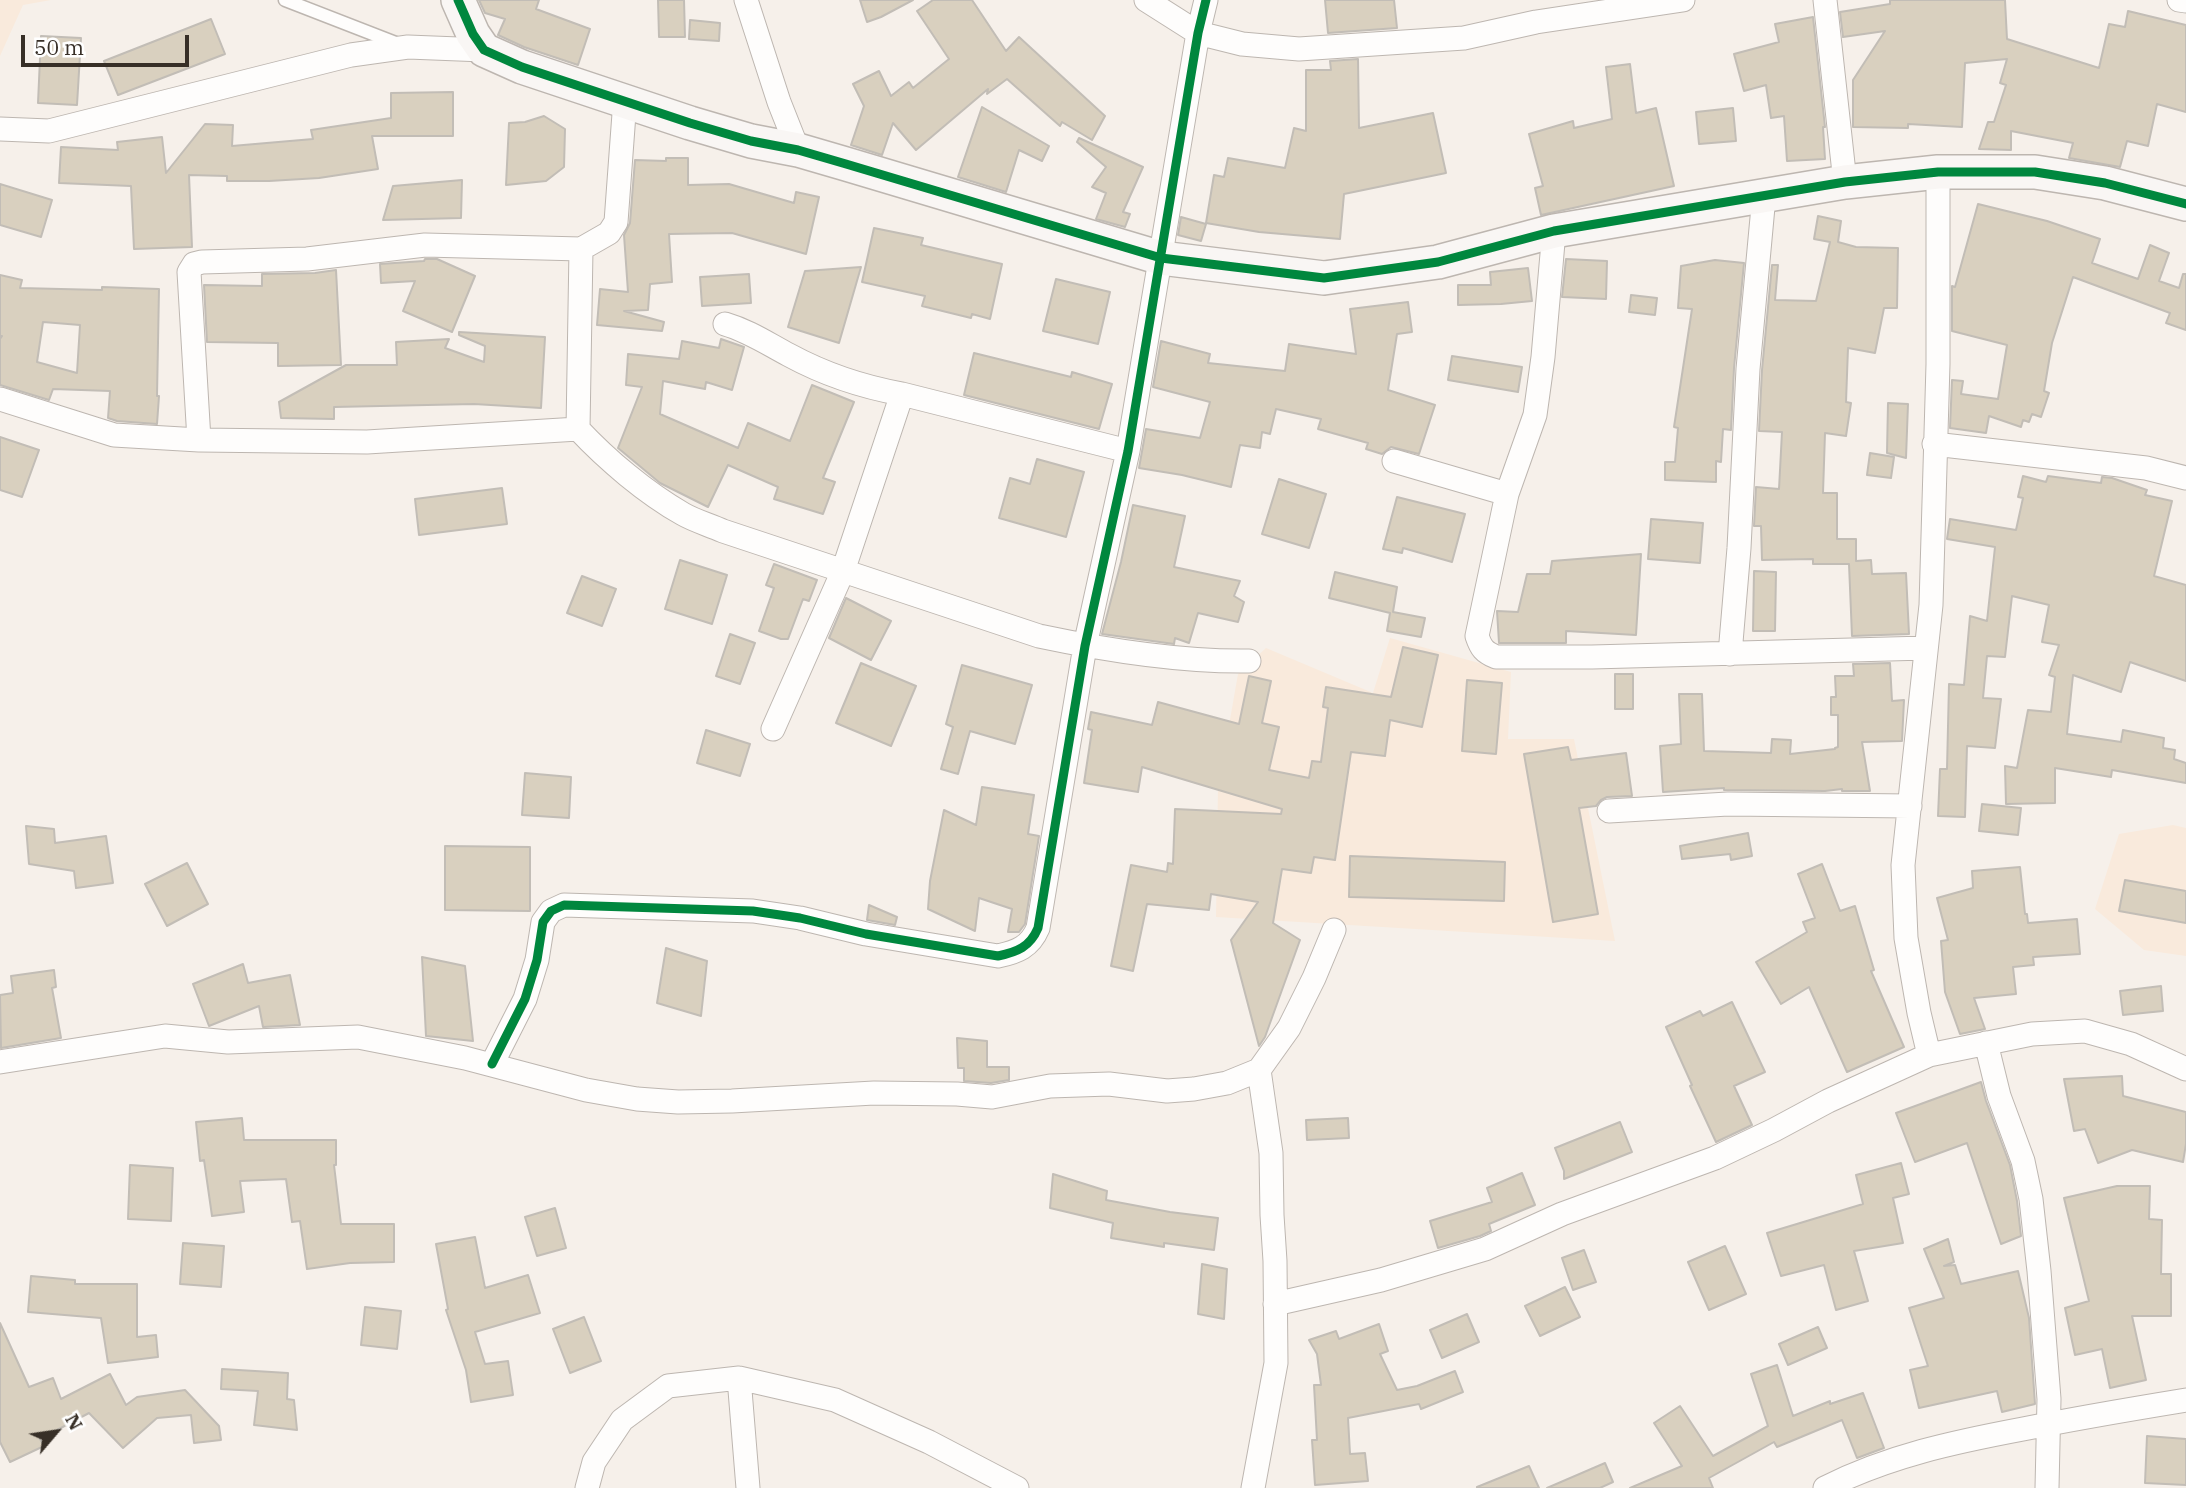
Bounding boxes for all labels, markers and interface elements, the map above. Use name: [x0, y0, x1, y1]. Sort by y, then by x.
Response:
scale bar: [24, 21, 192, 65]
text: 50 m: [34, 33, 84, 61]
north arrow: [21, 1397, 91, 1467]
text: N: [60, 1409, 89, 1434]

